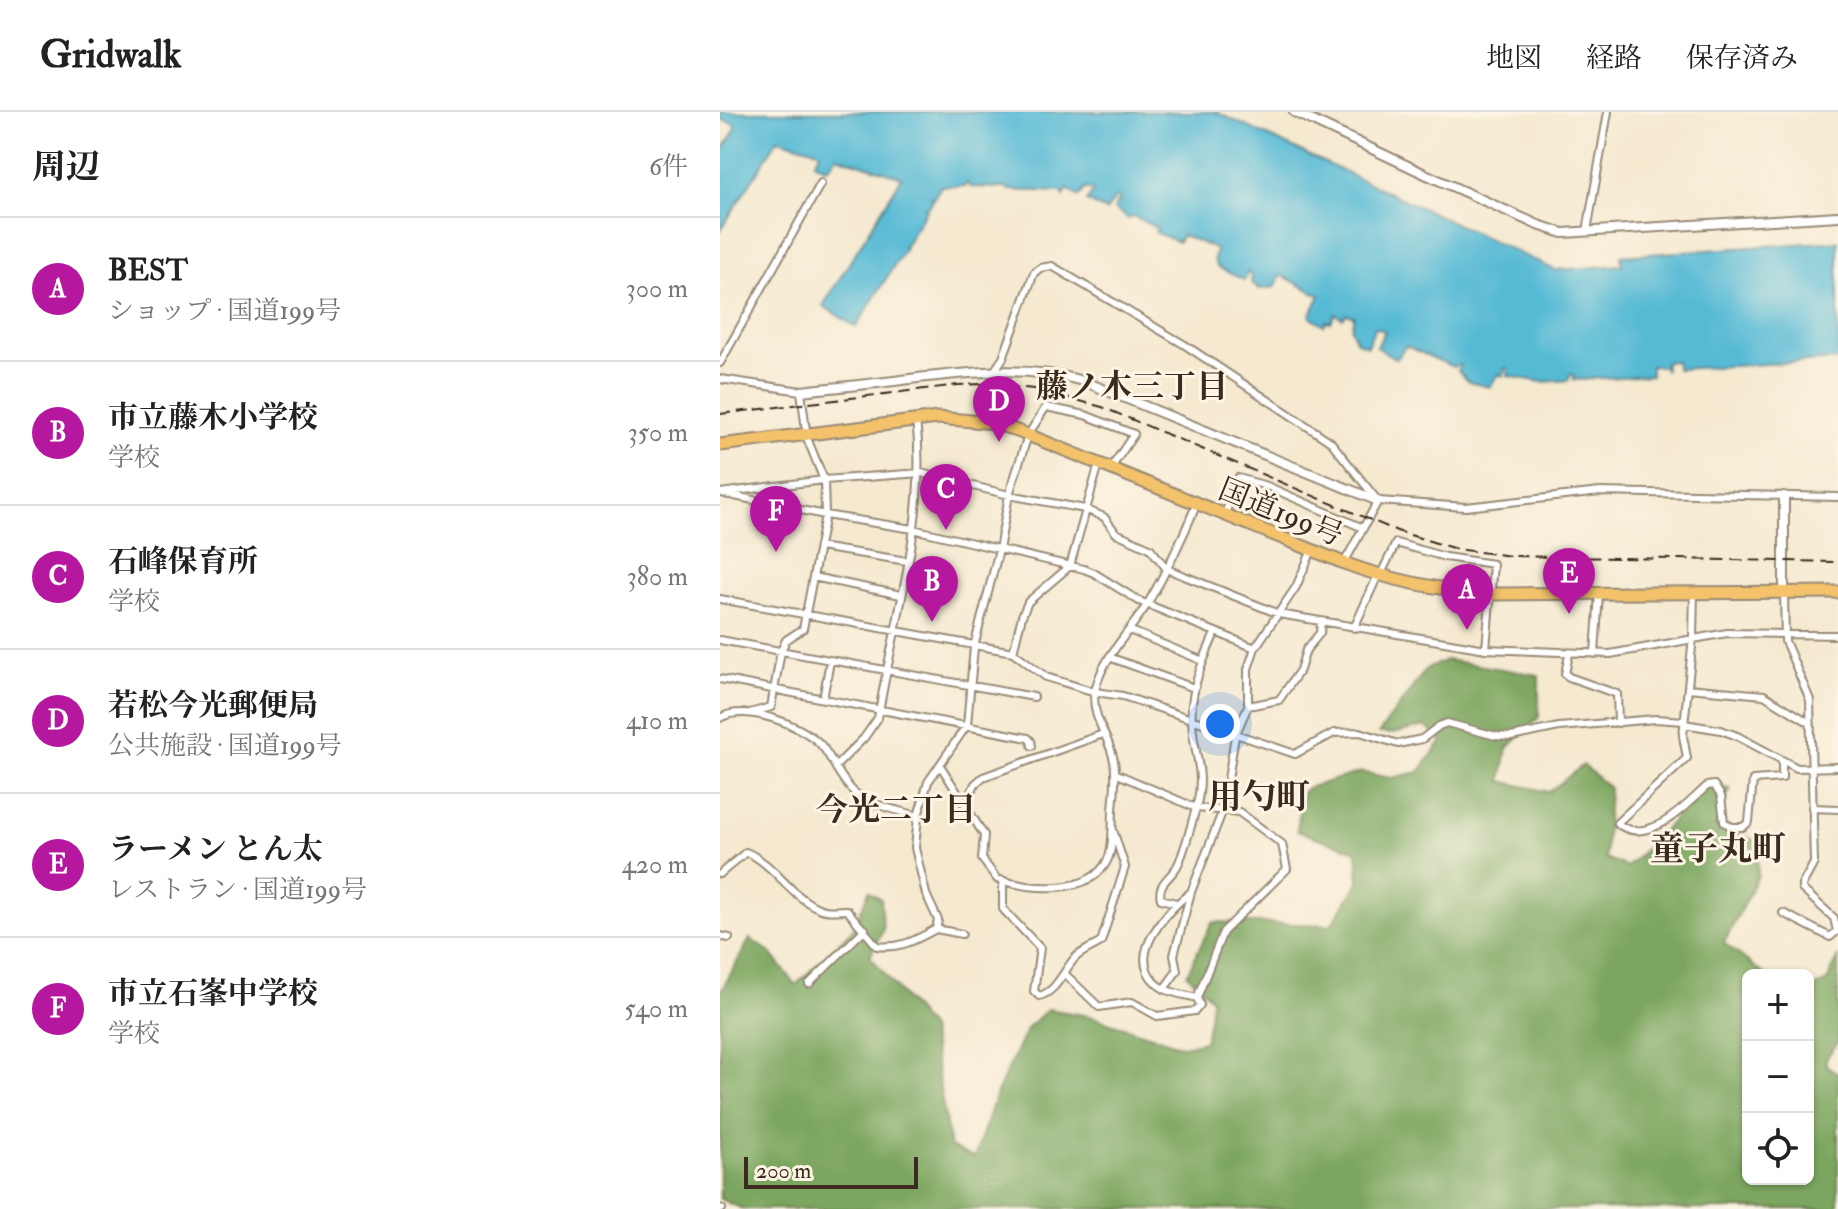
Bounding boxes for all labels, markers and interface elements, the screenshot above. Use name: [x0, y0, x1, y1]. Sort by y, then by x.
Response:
text: Gridwalk: [40, 31, 181, 79]
text: 地図: [1486, 41, 1542, 76]
text: 経路: [1586, 41, 1642, 76]
text: 保存済み: [1686, 41, 1798, 76]
text: 周辺: [32, 146, 100, 189]
text: 6件: [649, 151, 688, 183]
text: BEST: [108, 252, 188, 289]
text: A: [50, 273, 66, 305]
text: 300 m: [626, 273, 688, 305]
text: ショップ · 国道199号: [108, 295, 341, 327]
district label: 藤ノ木三丁目: [1036, 367, 1228, 407]
pin: D: [973, 376, 1025, 442]
text: 市立藤木小学校: [108, 399, 318, 436]
text: B: [49, 417, 67, 449]
text: 350 m: [628, 417, 688, 449]
text: 学校: [108, 442, 160, 474]
pin: C: [920, 464, 972, 530]
street label: 国道199号: [1213, 471, 1349, 554]
pin: F: [750, 486, 802, 552]
text: 石峰保育所: [108, 543, 258, 580]
pin: E: [1543, 548, 1595, 614]
pin: B: [906, 556, 958, 622]
text: C: [48, 561, 68, 593]
text: 380 m: [627, 561, 688, 593]
pin: A: [1441, 564, 1493, 630]
text: 学校: [108, 586, 160, 618]
text: 若松今光郵便局: [108, 687, 318, 724]
your location: [1200, 704, 1240, 744]
text: D: [47, 705, 69, 737]
text: 410 m: [626, 705, 688, 737]
text: 公共施設 · 国道199号: [108, 730, 342, 762]
district label: 用勺町: [1208, 776, 1310, 819]
district label: 今光二丁目: [816, 790, 976, 830]
district label: 童子丸町: [1650, 828, 1786, 871]
text: ラーメン とん太: [108, 831, 323, 868]
text: E: [49, 849, 67, 881]
text: 420 m: [622, 849, 688, 881]
text: レストラン · 国道199号: [108, 874, 367, 906]
map controls: [1742, 969, 1814, 1185]
button: +: [1742, 969, 1814, 1041]
text: 市立石峯中学校: [108, 975, 318, 1012]
text: F: [50, 993, 66, 1025]
text: 540 m: [624, 993, 688, 1025]
text: 学校: [108, 1018, 160, 1050]
button: −: [1742, 1041, 1814, 1113]
button: locate: [1742, 1113, 1814, 1185]
scale bar: [744, 1153, 918, 1189]
text: 200 m: [756, 1157, 811, 1185]

